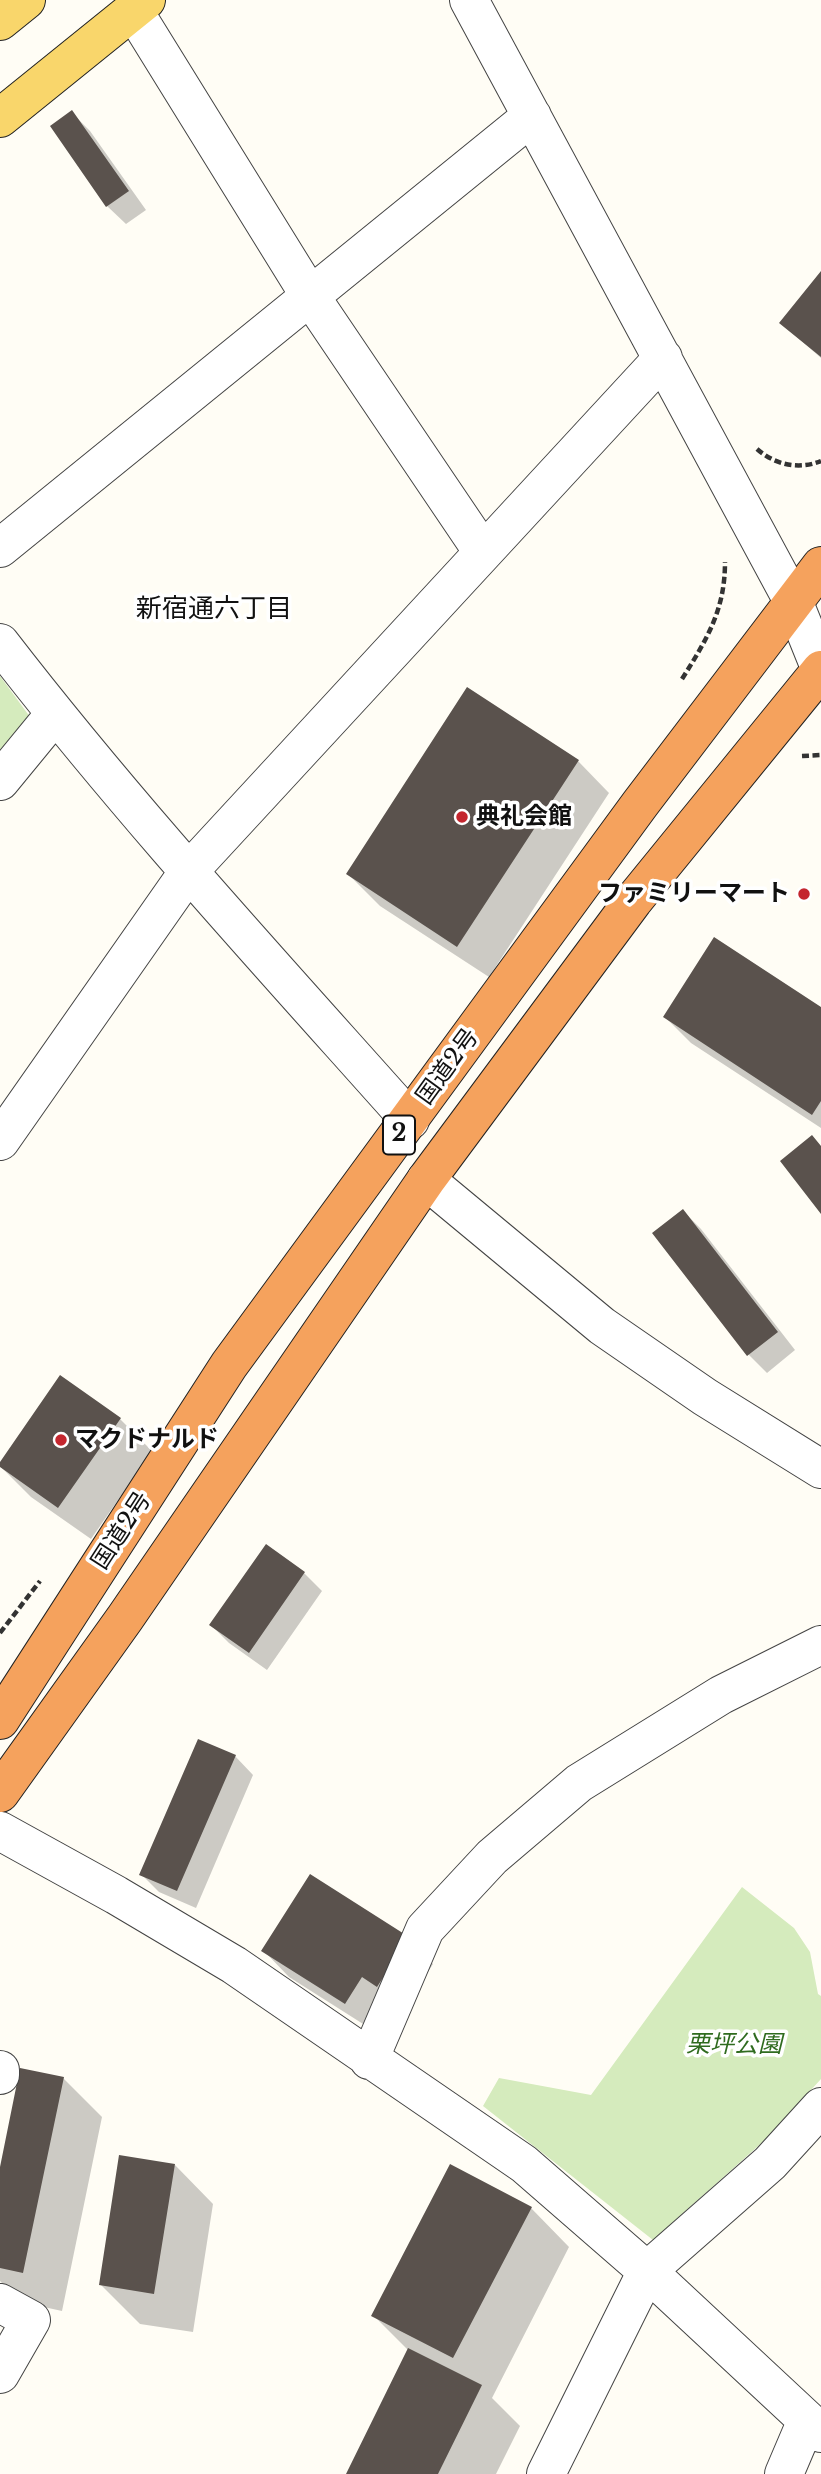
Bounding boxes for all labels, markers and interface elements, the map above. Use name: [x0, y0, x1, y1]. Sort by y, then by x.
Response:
district label: 新宿通六丁目: [136, 594, 292, 626]
place label: 典礼会館: [476, 803, 572, 831]
marker: 典礼会館: [454, 809, 470, 825]
place label: ファミリーマート: [598, 880, 790, 908]
marker: ファミリーマート: [796, 886, 812, 902]
street label: 国道2号: [411, 1023, 485, 1111]
road number: 2: [383, 1116, 415, 1154]
place label: マクドナルド: [75, 1426, 219, 1454]
marker: マクドナルド: [53, 1432, 69, 1448]
street label: 国道2号: [86, 1487, 158, 1575]
park label: 栗坪公園: [686, 2031, 782, 2059]

